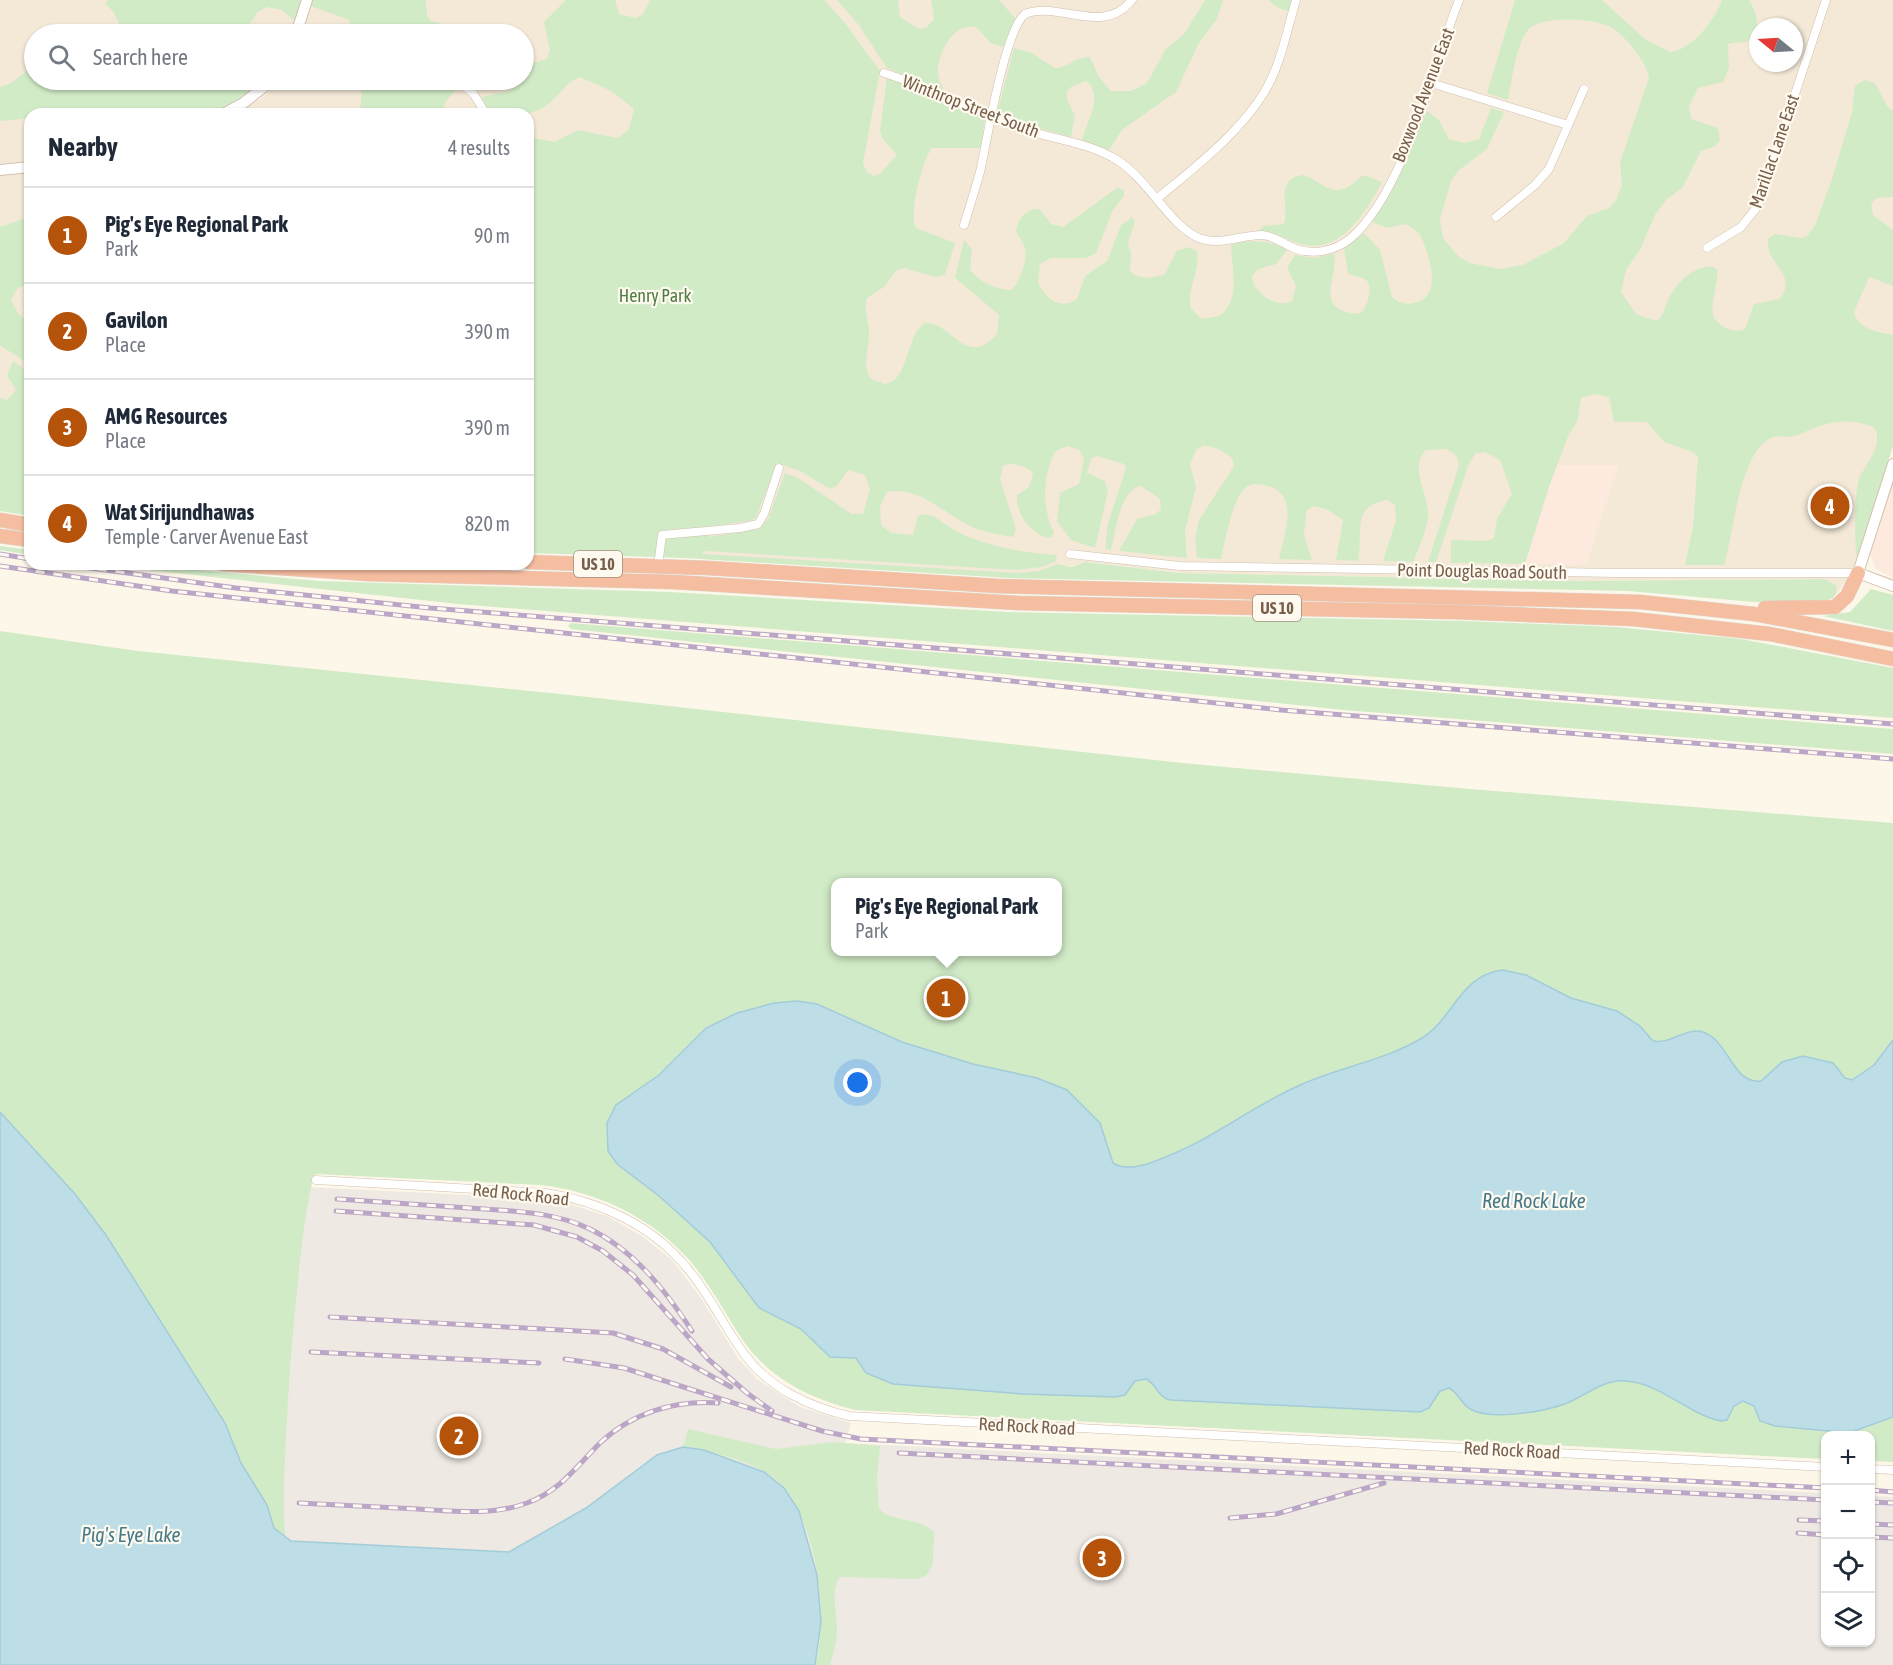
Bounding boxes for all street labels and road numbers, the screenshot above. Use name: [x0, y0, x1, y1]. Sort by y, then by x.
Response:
street label: Boxwood Avenue East: [1388, 25, 1458, 165]
street label: Winthrop Street South: [899, 70, 1043, 142]
street label: Marillac Lane East: [1745, 91, 1803, 211]
road number: US 10: [574, 551, 622, 577]
street label: Point Douglas Road South: [1397, 559, 1567, 583]
road number: US 10: [1253, 595, 1301, 621]
street label: Red Rock Road: [472, 1178, 570, 1210]
street label: Red Rock Road: [978, 1413, 1076, 1439]
street label: Red Rock Road: [1463, 1437, 1561, 1463]

